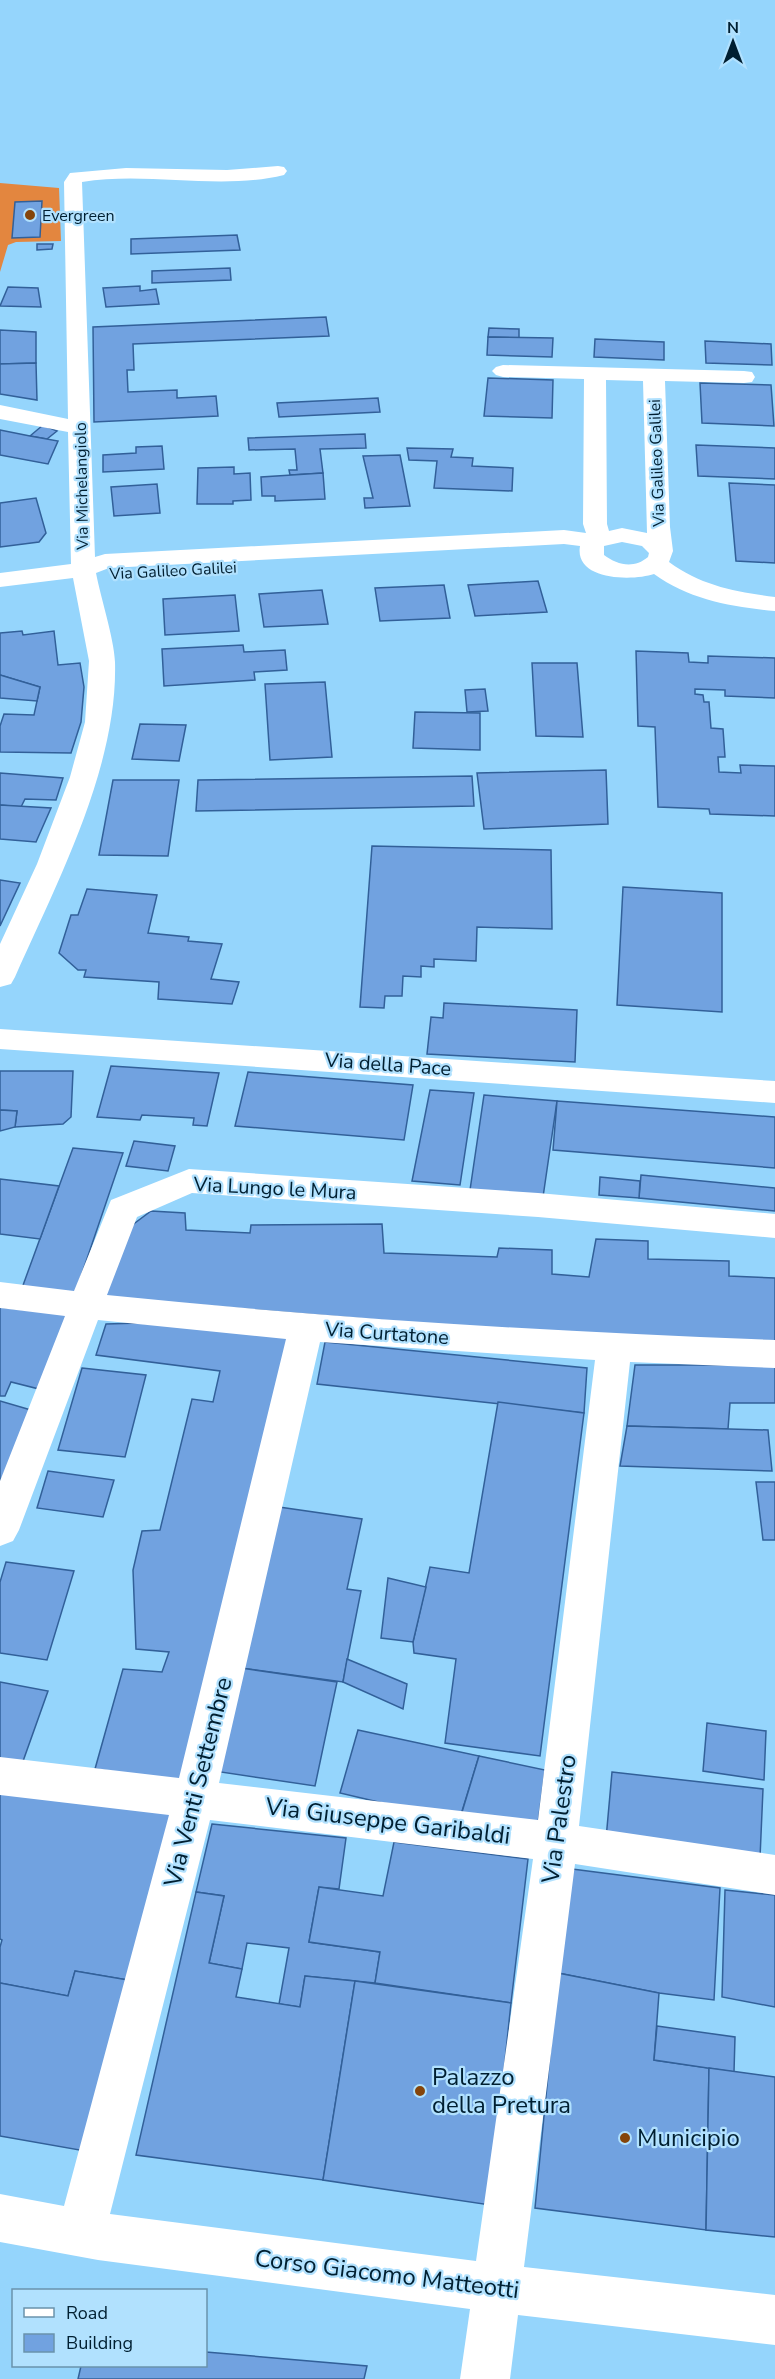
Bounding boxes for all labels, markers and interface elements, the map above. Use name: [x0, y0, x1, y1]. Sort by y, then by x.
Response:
north arrow: [703, 12, 763, 72]
text: N: [727, 17, 739, 39]
place label: Evergreen: [42, 205, 115, 227]
marker: Evergreen: [23, 208, 37, 222]
street label: Via Galileo Galilei: [644, 399, 670, 528]
street label: Via Michelangiolo: [70, 422, 94, 551]
street label: Via Galileo Galilei: [108, 557, 237, 585]
street label: Via della Pace: [323, 1047, 452, 1082]
street label: Via Lungo le Mura: [192, 1171, 357, 1206]
street label: Via Curtatone: [323, 1316, 450, 1351]
street label: Via Venti Settembre: [156, 1674, 240, 1891]
street label: Via Palestro: [534, 1753, 584, 1886]
street label: Via Giuseppe Garibaldi: [263, 1790, 512, 1852]
place label: Palazzo della Pretura: [432, 2061, 571, 2121]
marker: Palazzo della Pretura: [413, 2084, 427, 2098]
place label: Municipio: [637, 2122, 740, 2154]
marker: Municipio: [618, 2131, 632, 2145]
street label: Corso Giacomo Matteotti: [253, 2242, 521, 2306]
legend: [12, 2289, 207, 2367]
text: Road: [66, 2301, 108, 2325]
text: Building: [66, 2331, 133, 2355]

